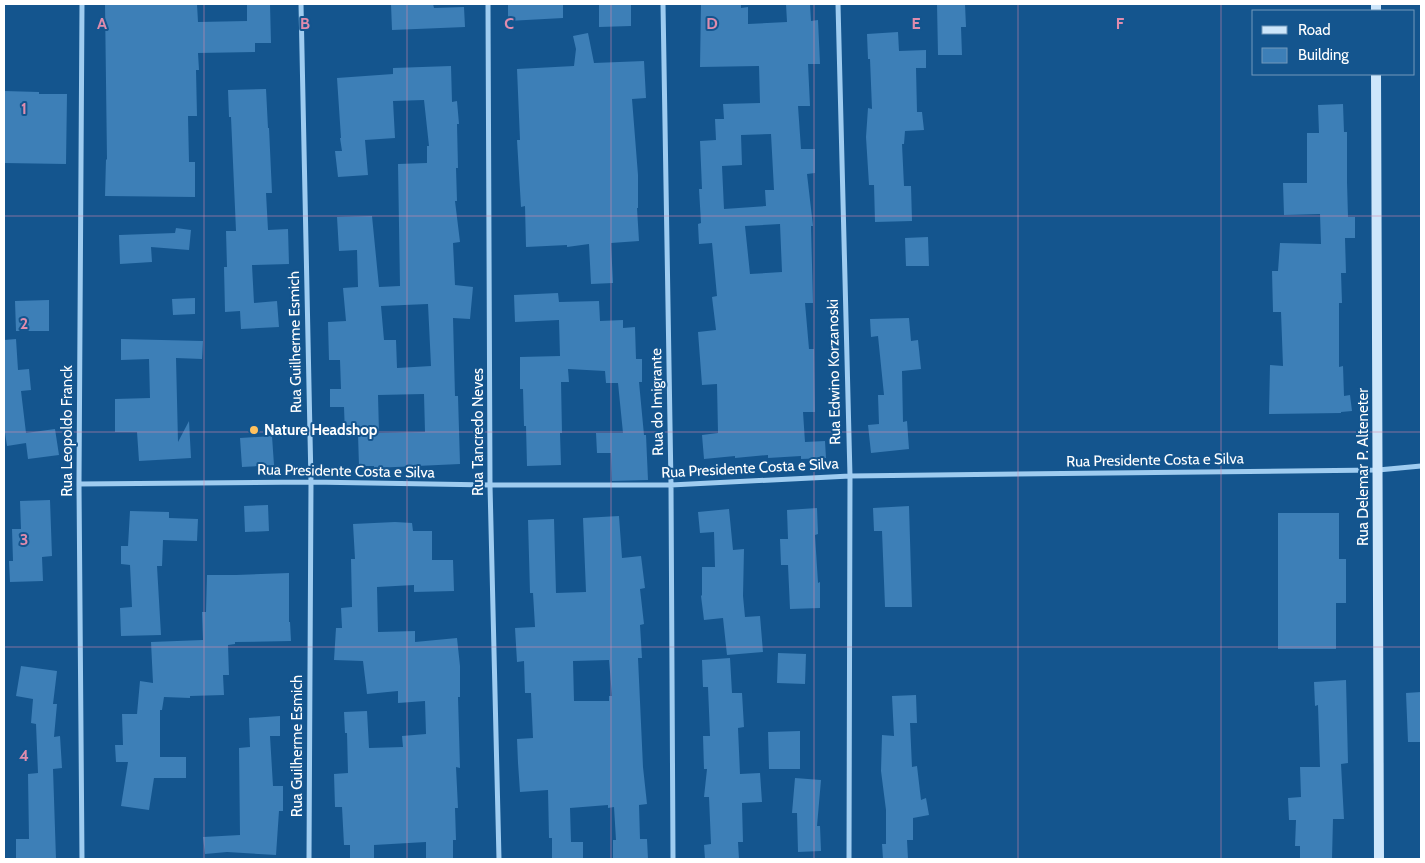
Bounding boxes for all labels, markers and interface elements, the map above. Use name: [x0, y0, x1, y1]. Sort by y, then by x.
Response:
legend: [1252, 10, 1415, 75]
text: A: [97, 14, 107, 33]
text: B: [300, 14, 310, 33]
text: C: [504, 14, 514, 33]
text: D: [706, 14, 718, 33]
text: E: [911, 14, 921, 33]
text: F: [1116, 14, 1125, 33]
text: Road: [1298, 21, 1331, 39]
text: Building: [1298, 46, 1349, 64]
text: 1: [21, 99, 27, 118]
street label: Rua Guilherme Esmich: [285, 271, 305, 413]
street label: Rua Edwino Korzanoski: [824, 299, 844, 445]
text: 2: [20, 314, 28, 333]
street label: Rua do Imigrante: [647, 348, 667, 456]
street label: Rua Leopoldo Franck: [58, 365, 76, 497]
street label: Rua Tancredo Neves: [469, 368, 487, 496]
street label: Rua Delemar P. Alteneter: [1354, 388, 1372, 546]
place label: Nature Headshop: [264, 421, 378, 439]
marker: Nature Headshop: [248, 424, 260, 436]
street label: Rua Presidente Costa e Silva: [1066, 449, 1245, 471]
street label: Rua Presidente Costa e Silva: [661, 454, 840, 482]
street label: Rua Presidente Costa e Silva: [257, 460, 436, 482]
text: 3: [20, 530, 28, 549]
street label: Rua Guilherme Esmich: [288, 675, 306, 817]
text: 4: [19, 746, 29, 765]

